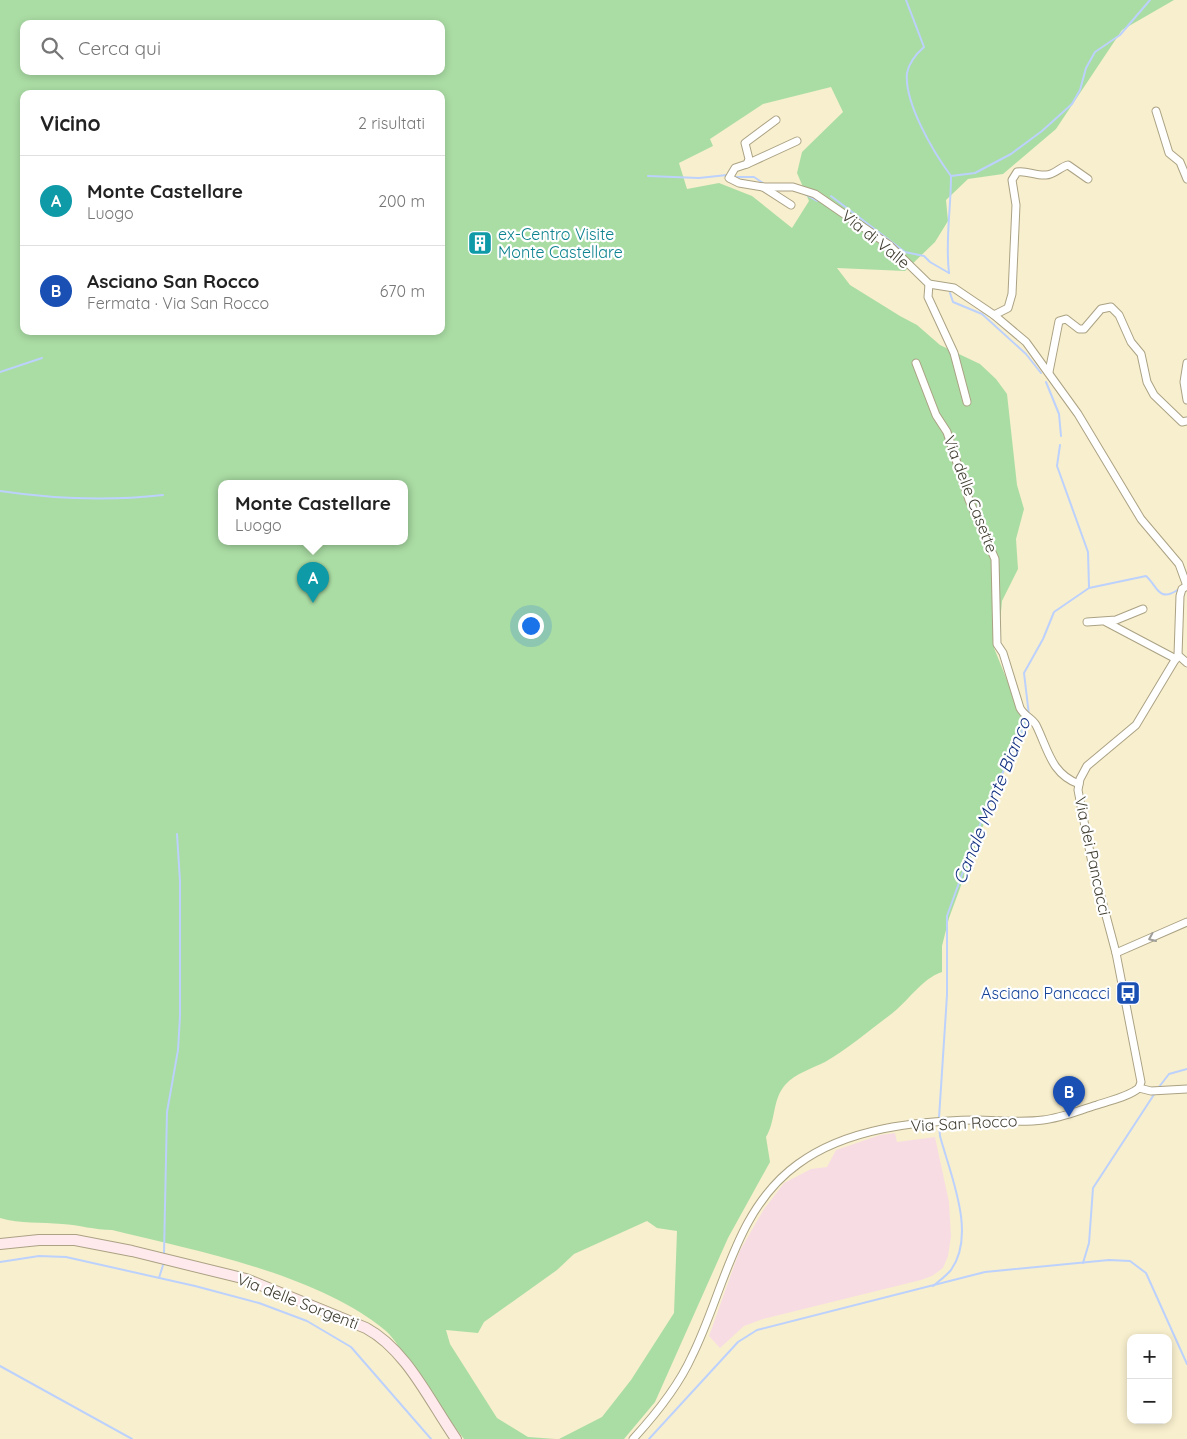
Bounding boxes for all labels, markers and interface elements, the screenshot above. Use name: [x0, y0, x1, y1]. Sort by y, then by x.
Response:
search box: [20, 20, 445, 75]
icon: search: [38, 34, 66, 62]
text: Cerca qui: [78, 36, 161, 60]
text: Vicino: [40, 110, 101, 136]
text: 2 risultati: [358, 113, 425, 133]
text: Monte Castellare: [87, 179, 243, 203]
text: A: [51, 191, 61, 211]
text: 200 m: [378, 191, 425, 211]
text: Luogo: [87, 203, 134, 223]
street label: Via di Valle: [838, 205, 914, 273]
place label: ex-Centro Visite Monte Castellare: [498, 224, 623, 262]
building icon: ex-Centro Visite Monte Castellare: [467, 230, 493, 256]
text: Asciano San Rocco: [87, 269, 259, 293]
text: B: [51, 281, 61, 301]
text: 670 m: [380, 281, 425, 301]
text: Fermata · Via San Rocco: [87, 293, 269, 313]
street label: Via delle Casette: [939, 433, 1003, 555]
popup: [218, 480, 408, 545]
text: Monte Castellare: [235, 491, 391, 515]
text: Luogo: [235, 515, 282, 535]
pin: A: [297, 562, 329, 603]
your location: [518, 613, 544, 639]
water label: Canale Monte Bianco: [948, 713, 1036, 887]
street label: Via dei Pancacci: [1071, 795, 1115, 917]
one-way arrow: [1148, 931, 1157, 942]
bus stop icon: Asciano Pancacci: [1115, 980, 1141, 1006]
place label: Asciano Pancacci: [981, 983, 1110, 1003]
pin: B: [1053, 1076, 1085, 1117]
street label: Via San Rocco: [910, 1110, 1018, 1136]
street label: Via delle Sorgenti: [234, 1269, 362, 1333]
map controls: [1127, 1334, 1172, 1424]
button: +: [1127, 1334, 1172, 1379]
button: −: [1127, 1379, 1172, 1424]

